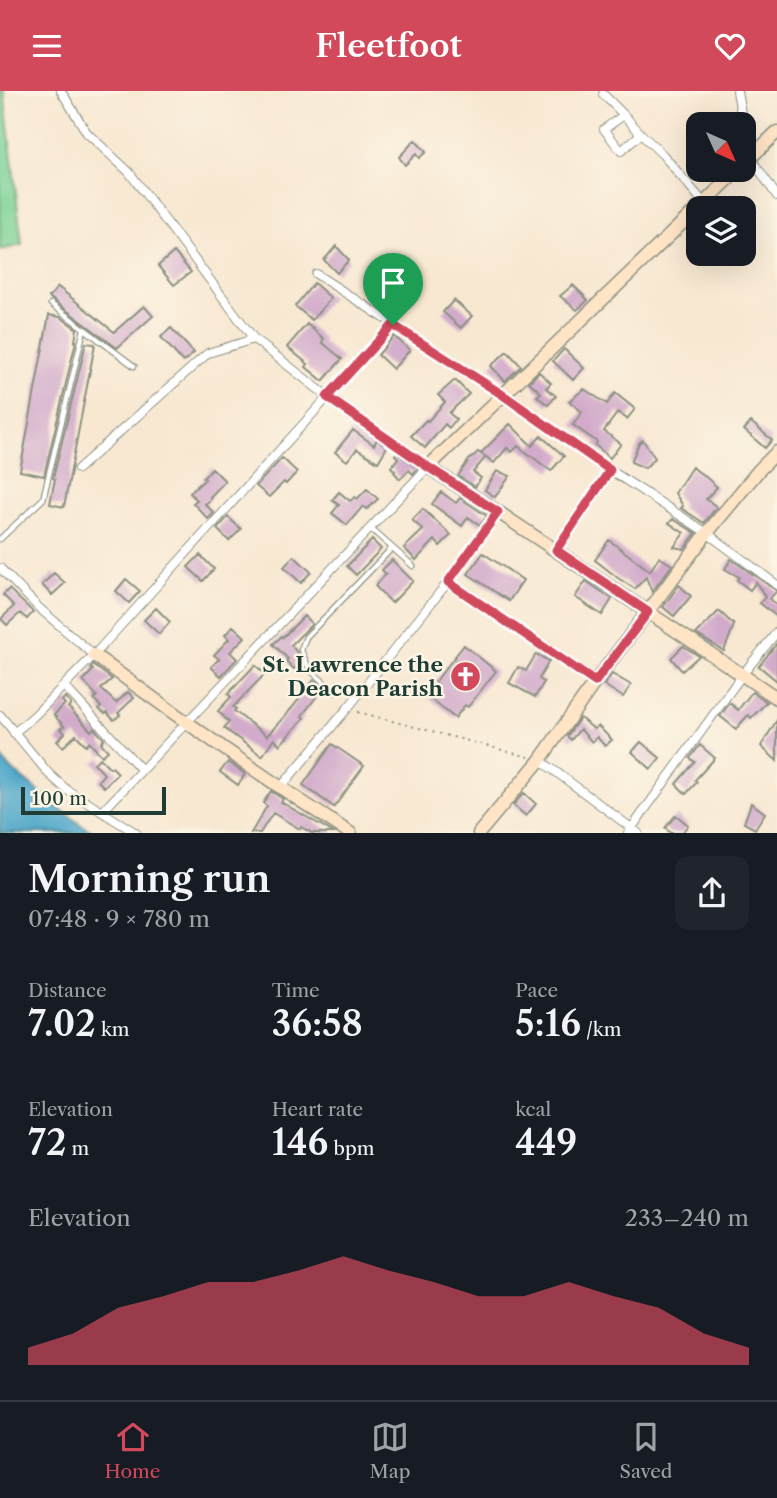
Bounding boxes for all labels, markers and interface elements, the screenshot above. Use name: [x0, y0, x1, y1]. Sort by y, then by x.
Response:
text: Fleetfoot: [315, 26, 462, 65]
icon: menu: [28, 27, 66, 65]
icon: heart: [711, 27, 749, 65]
north arrow: [686, 112, 756, 182]
map controls: [686, 112, 756, 266]
button: layers: [686, 196, 756, 266]
pin: [363, 253, 423, 325]
icon: arrive: [374, 264, 412, 302]
place label: St. Lawrence the Deacon Parish: [262, 652, 444, 701]
church icon: St. Lawrence the Deacon Parish: [449, 659, 483, 693]
scale bar: [21, 784, 166, 816]
text: 100 m: [32, 787, 87, 810]
text: Morning run: [28, 855, 271, 902]
button: share: [675, 856, 749, 930]
text: 07:48 · 9 × 780 m: [28, 905, 210, 933]
text: Distance: [28, 979, 107, 1002]
text: Time: [272, 979, 320, 1002]
text: Pace: [515, 979, 558, 1002]
text: 7.02: [28, 1002, 96, 1045]
text: 36:58: [272, 1002, 363, 1045]
text: 5:16: [515, 1002, 581, 1045]
text: km: [96, 1018, 130, 1041]
text: /km: [581, 1018, 622, 1041]
text: Elevation: [28, 1098, 113, 1121]
text: Heart rate: [272, 1098, 363, 1121]
text: kcal: [515, 1098, 551, 1121]
text: 72: [28, 1121, 66, 1164]
text: 146: [272, 1121, 328, 1164]
text: 449: [515, 1121, 577, 1164]
text: m: [66, 1137, 89, 1160]
text: bpm: [328, 1137, 374, 1160]
text: Elevation: [28, 1204, 131, 1232]
text: 233–240 m: [625, 1204, 749, 1232]
tab: Home: [105, 1418, 160, 1483]
tab: Map: [370, 1418, 410, 1483]
tab: Saved: [620, 1418, 672, 1483]

